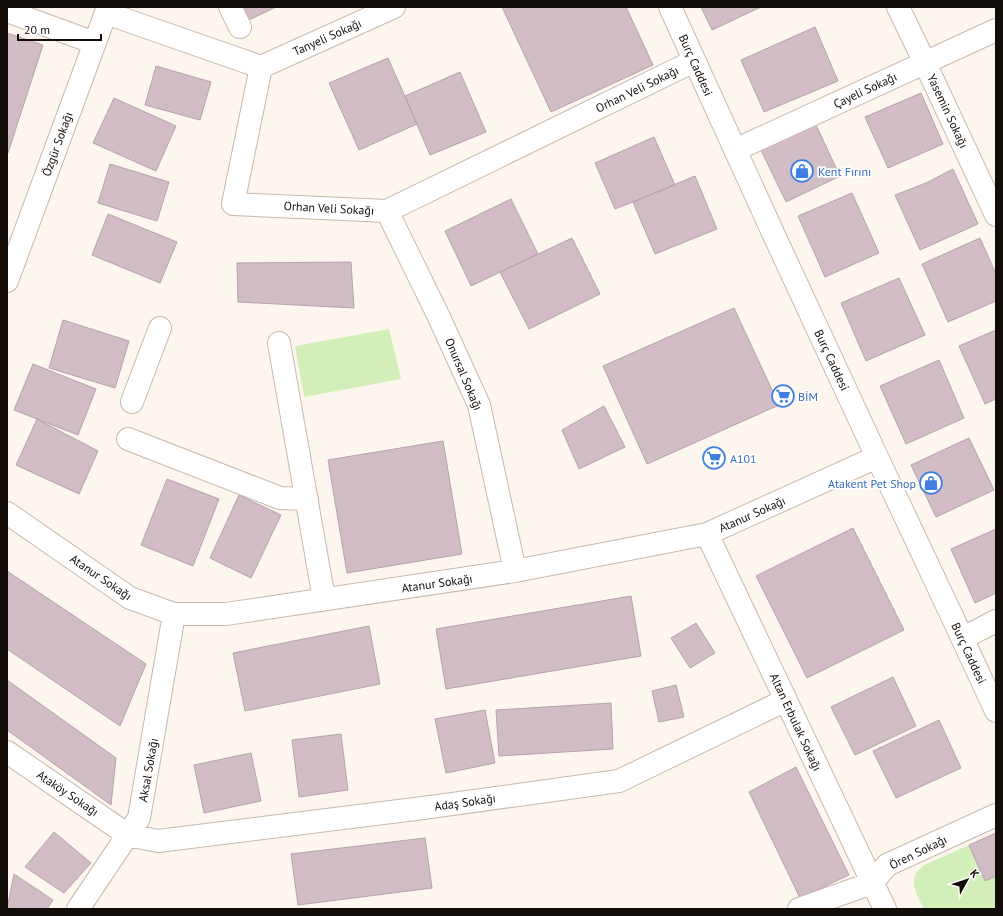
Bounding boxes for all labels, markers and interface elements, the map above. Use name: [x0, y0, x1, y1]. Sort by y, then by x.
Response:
street label: Tanyeli Sokağı: [290, 15, 364, 59]
scale bar: [18, 16, 101, 42]
text: 20 m: [24, 22, 50, 37]
street label: Burç Caddesi: [676, 32, 716, 98]
street label: Orhan Veli Sokağı: [593, 62, 681, 116]
street label: Çayeli Sokağı: [831, 69, 899, 111]
street label: Yasemin Sokağı: [924, 72, 972, 150]
street label: Özgür Sokağı: [38, 110, 76, 178]
shop icon: Kent Fırını: [789, 158, 815, 184]
place label: Kent Fırını: [818, 164, 871, 179]
street label: Orhan Veli Sokağı: [283, 198, 375, 218]
street label: Burç Caddesi: [811, 327, 853, 393]
street label: Onursal Sokağı: [442, 336, 486, 412]
supermarket icon: BİM: [770, 383, 796, 409]
place label: BİM: [798, 389, 818, 404]
supermarket icon: A101: [701, 445, 727, 471]
place label: A101: [730, 451, 757, 466]
shop icon: Atakent Pet Shop: [918, 470, 944, 496]
place label: Atakent Pet Shop: [828, 476, 916, 491]
street label: Atanur Sokağı: [716, 493, 788, 535]
street label: Atanur Sokağı: [67, 551, 135, 603]
street label: Atanur Sokağı: [401, 571, 473, 595]
street label: Burç Caddesi: [948, 620, 990, 686]
street label: Altan Erbulak Sokağı: [767, 671, 825, 773]
street label: Aksal Sokağı: [135, 737, 161, 803]
street label: Ataköy Sokağı: [34, 767, 102, 819]
street label: Adaş Sokağı: [433, 790, 497, 814]
street label: Ören Sokağı: [887, 832, 949, 872]
north arrow: [947, 860, 987, 900]
text: K: [967, 866, 982, 881]

